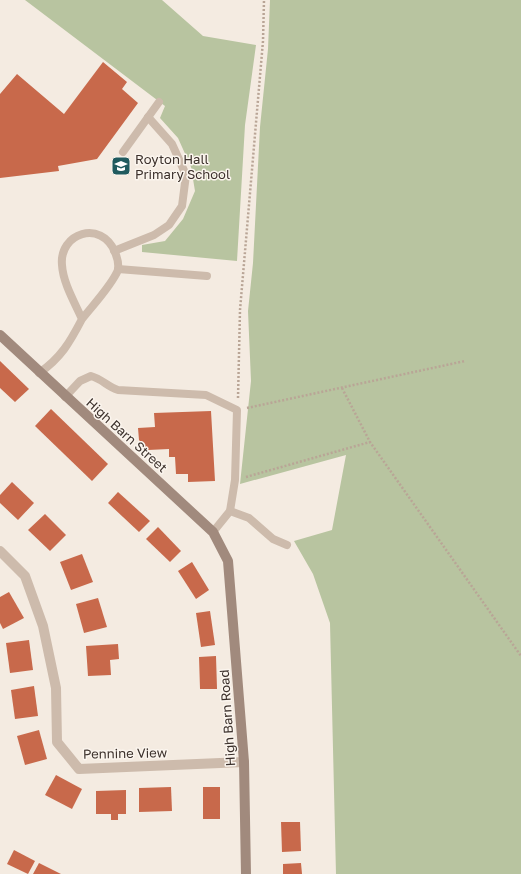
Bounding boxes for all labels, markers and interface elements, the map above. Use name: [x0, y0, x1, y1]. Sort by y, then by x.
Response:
place label: Royton Hall Primary School: [135, 151, 230, 182]
school or university icon: Royton Hall Primary School: [110, 155, 132, 177]
street label: High Barn Street: [83, 394, 171, 476]
street label: High Barn Road: [216, 669, 238, 767]
street label: Pennine View: [83, 744, 168, 762]

